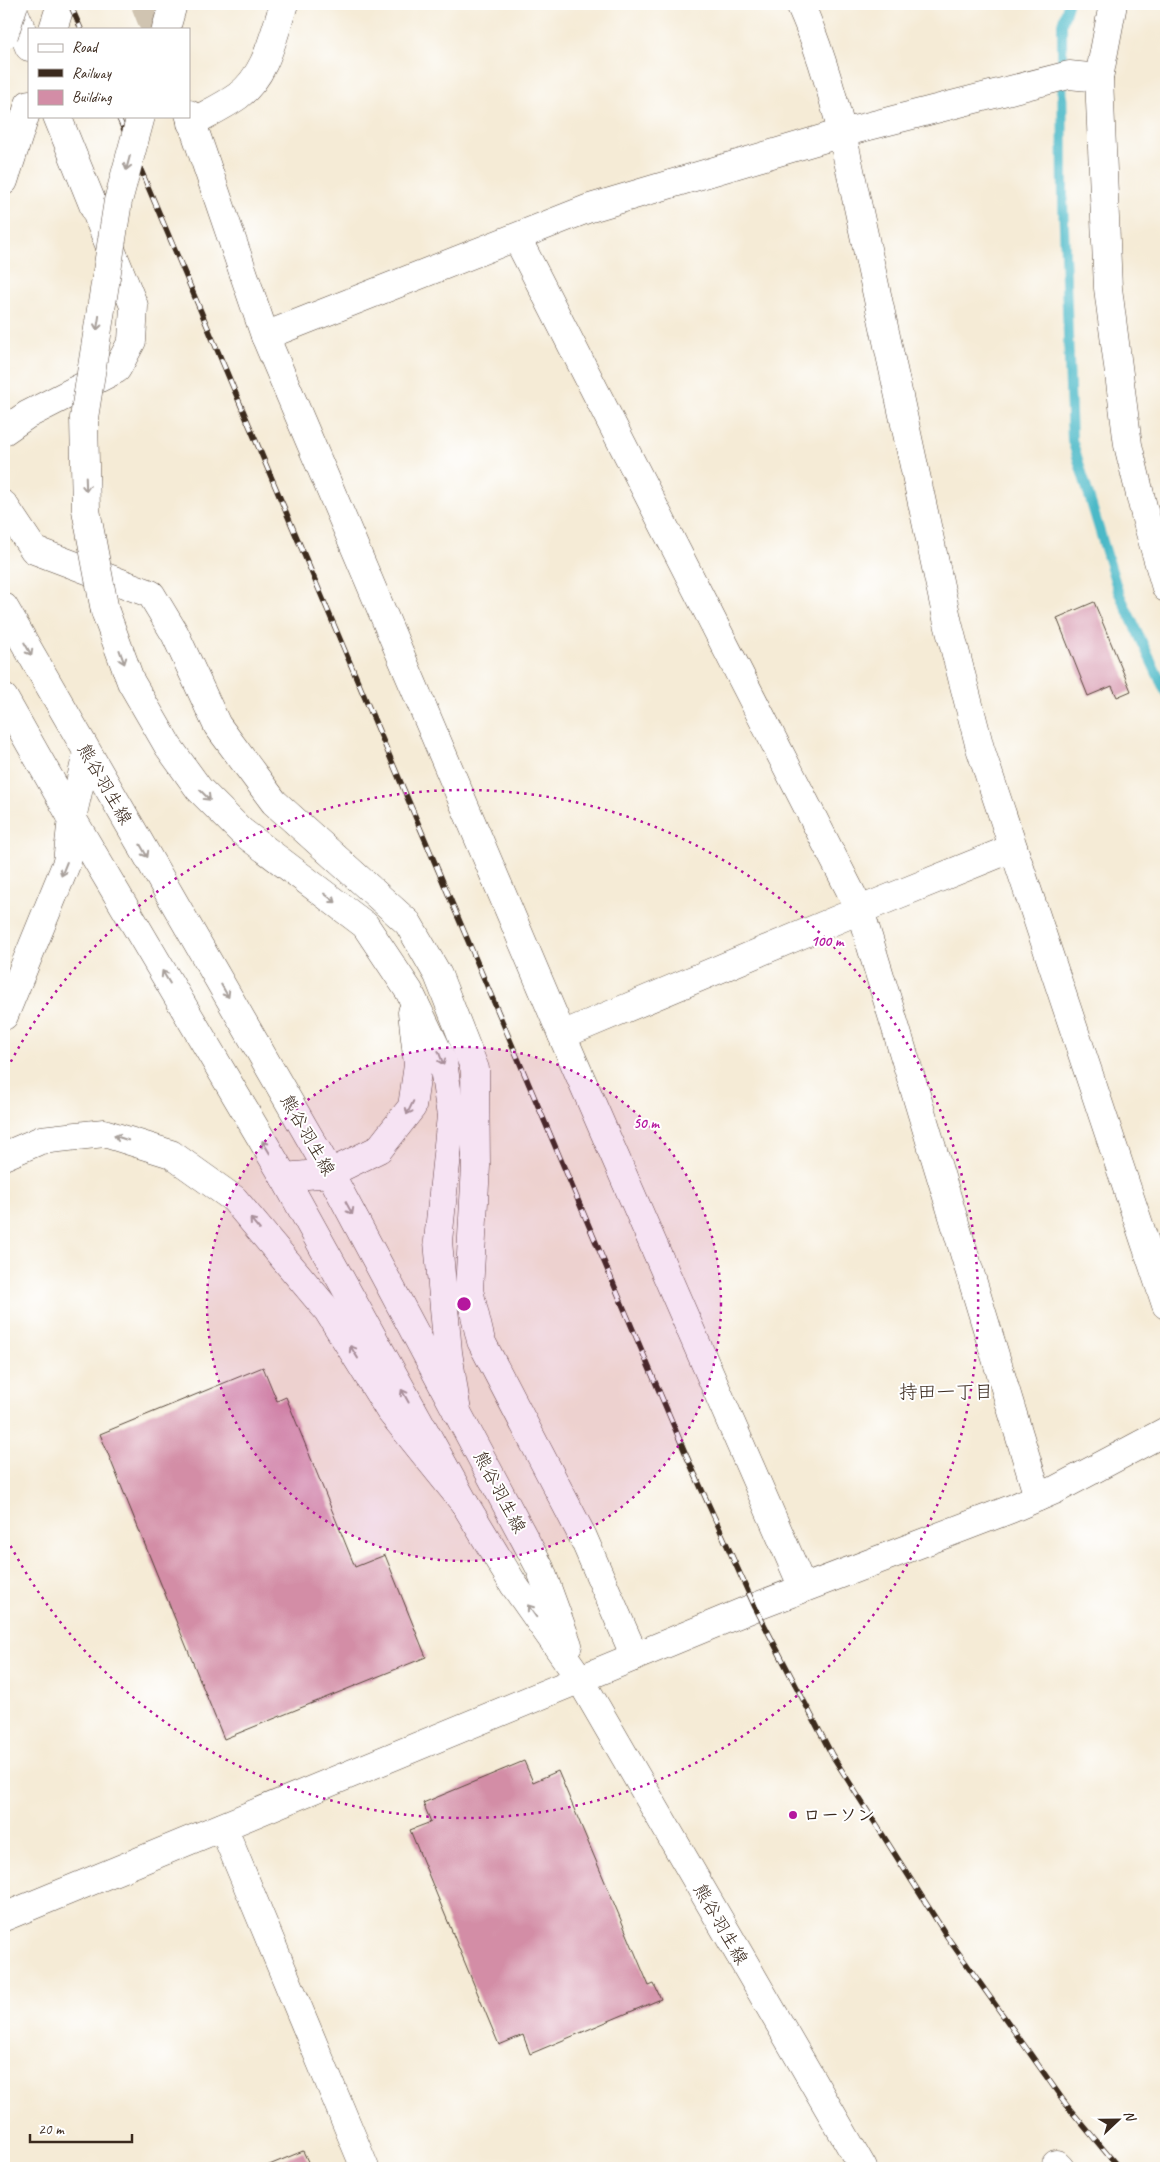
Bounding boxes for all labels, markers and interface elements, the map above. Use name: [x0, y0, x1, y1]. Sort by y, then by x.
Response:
legend: [28, 28, 190, 118]
text: Road: [72, 38, 99, 57]
text: Railway: [72, 64, 113, 83]
text: Building: [72, 88, 112, 107]
one-way arrow: [123, 155, 132, 171]
one-way arrow: [93, 315, 103, 331]
one-way arrow: [81, 476, 90, 492]
one-way arrow: [24, 641, 33, 656]
one-way arrow: [118, 648, 127, 664]
street label: 熊谷羽生線: [73, 740, 137, 828]
one-way arrow: [199, 789, 211, 801]
one-way arrow: [139, 843, 149, 857]
one-way arrow: [59, 861, 68, 876]
one-way arrow: [323, 893, 336, 904]
text: 100 m: [811, 932, 845, 951]
one-way arrow: [160, 970, 170, 984]
one-way arrow: [220, 984, 230, 999]
one-way arrow: [437, 1050, 446, 1065]
street label: 熊谷羽生線: [276, 1091, 340, 1179]
one-way arrow: [404, 1100, 414, 1115]
text: 50 m: [633, 1114, 660, 1133]
one-way arrow: [114, 1133, 129, 1142]
one-way arrow: [261, 1140, 271, 1154]
one-way arrow: [344, 1201, 354, 1216]
one-way arrow: [249, 1217, 261, 1230]
centre of rings: [455, 1295, 473, 1313]
one-way arrow: [349, 1346, 359, 1360]
district label: 持田一丁目: [898, 1380, 994, 1404]
one-way arrow: [400, 1388, 410, 1403]
street label: 熊谷羽生線: [469, 1447, 531, 1537]
one-way arrow: [527, 1604, 537, 1618]
place label: ローソン: [803, 1804, 875, 1826]
marker: ローソン: [787, 1809, 799, 1821]
street label: 熊谷羽生線: [689, 1880, 753, 1968]
north arrow: [1092, 2094, 1142, 2144]
text: N: [1120, 2108, 1140, 2125]
scale bar: [30, 2112, 132, 2144]
text: 20 m: [38, 2120, 65, 2139]

